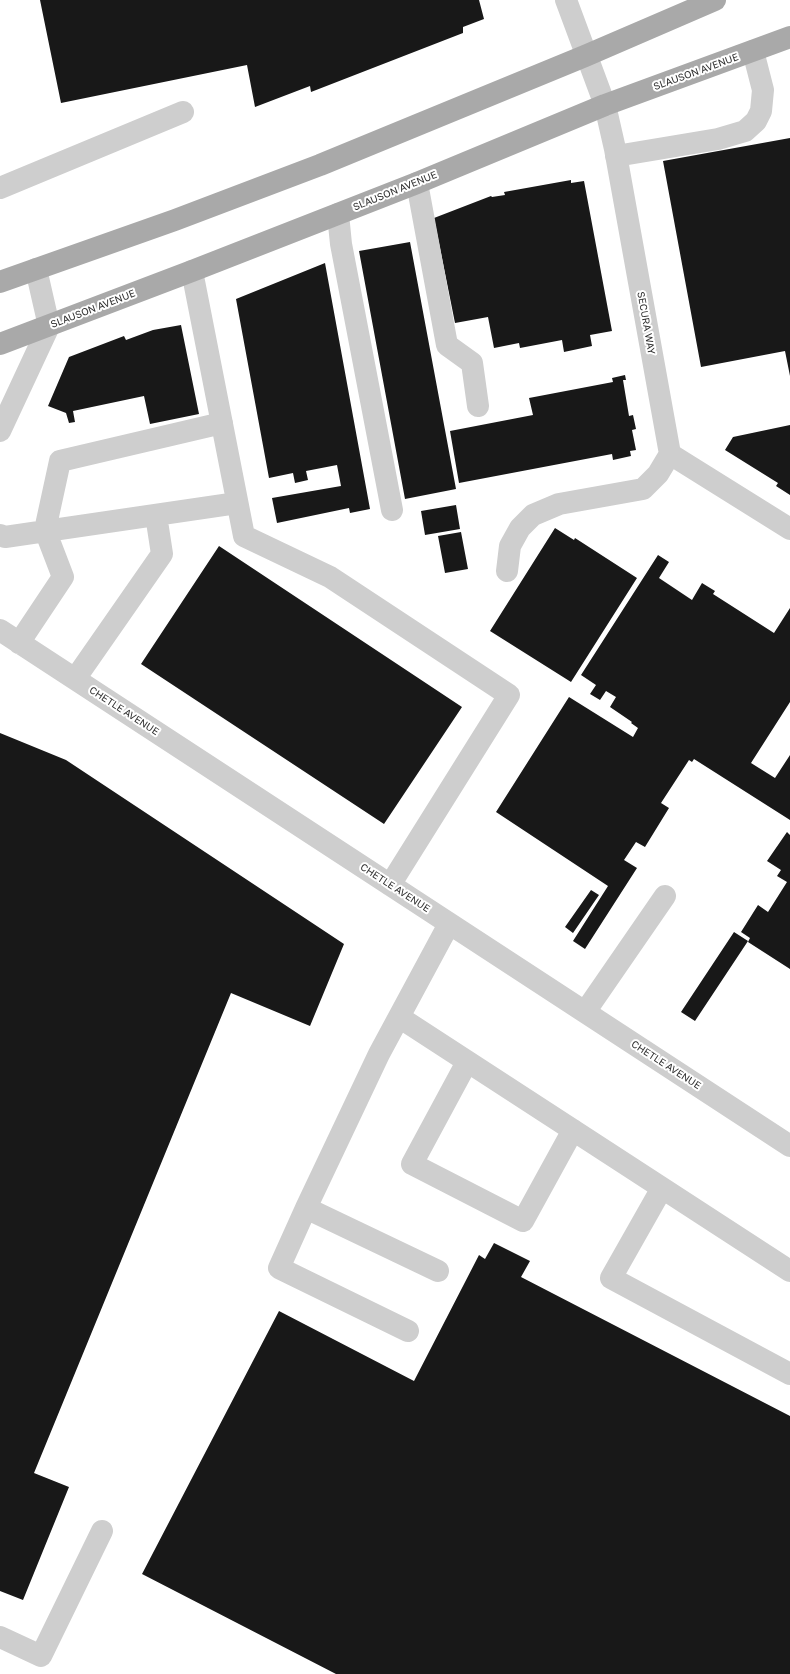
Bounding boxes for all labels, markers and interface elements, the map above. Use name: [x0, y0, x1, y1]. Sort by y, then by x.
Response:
street label: SLAUSON AVENUE: [652, 51, 740, 93]
street label: SLAUSON AVENUE: [351, 169, 439, 213]
street label: SLAUSON AVENUE: [49, 287, 137, 331]
street label: SECURA WAY: [635, 291, 657, 355]
street label: CHETLE AVENUE: [87, 684, 161, 738]
street label: CHETLE AVENUE: [358, 861, 432, 915]
street label: CHETLE AVENUE: [629, 1038, 703, 1092]

